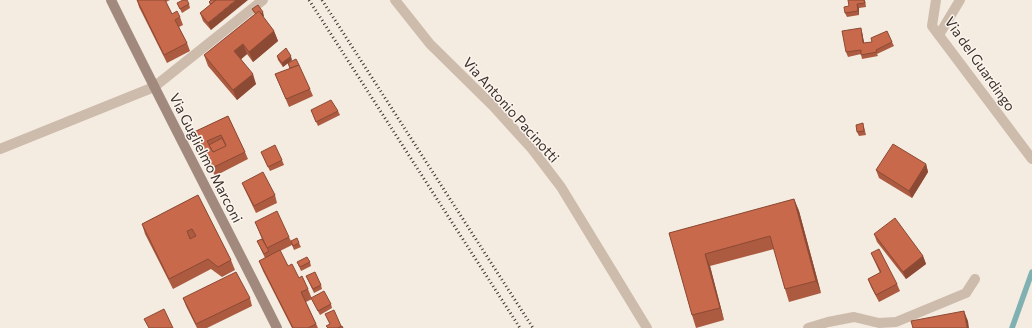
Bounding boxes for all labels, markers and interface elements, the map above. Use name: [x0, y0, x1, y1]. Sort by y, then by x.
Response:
street label: Via del Guardingo: [942, 13, 1019, 114]
street label: Via Antonio Pacinotti: [460, 54, 563, 166]
street label: Via Guglielmo Marconi: [166, 90, 247, 225]

